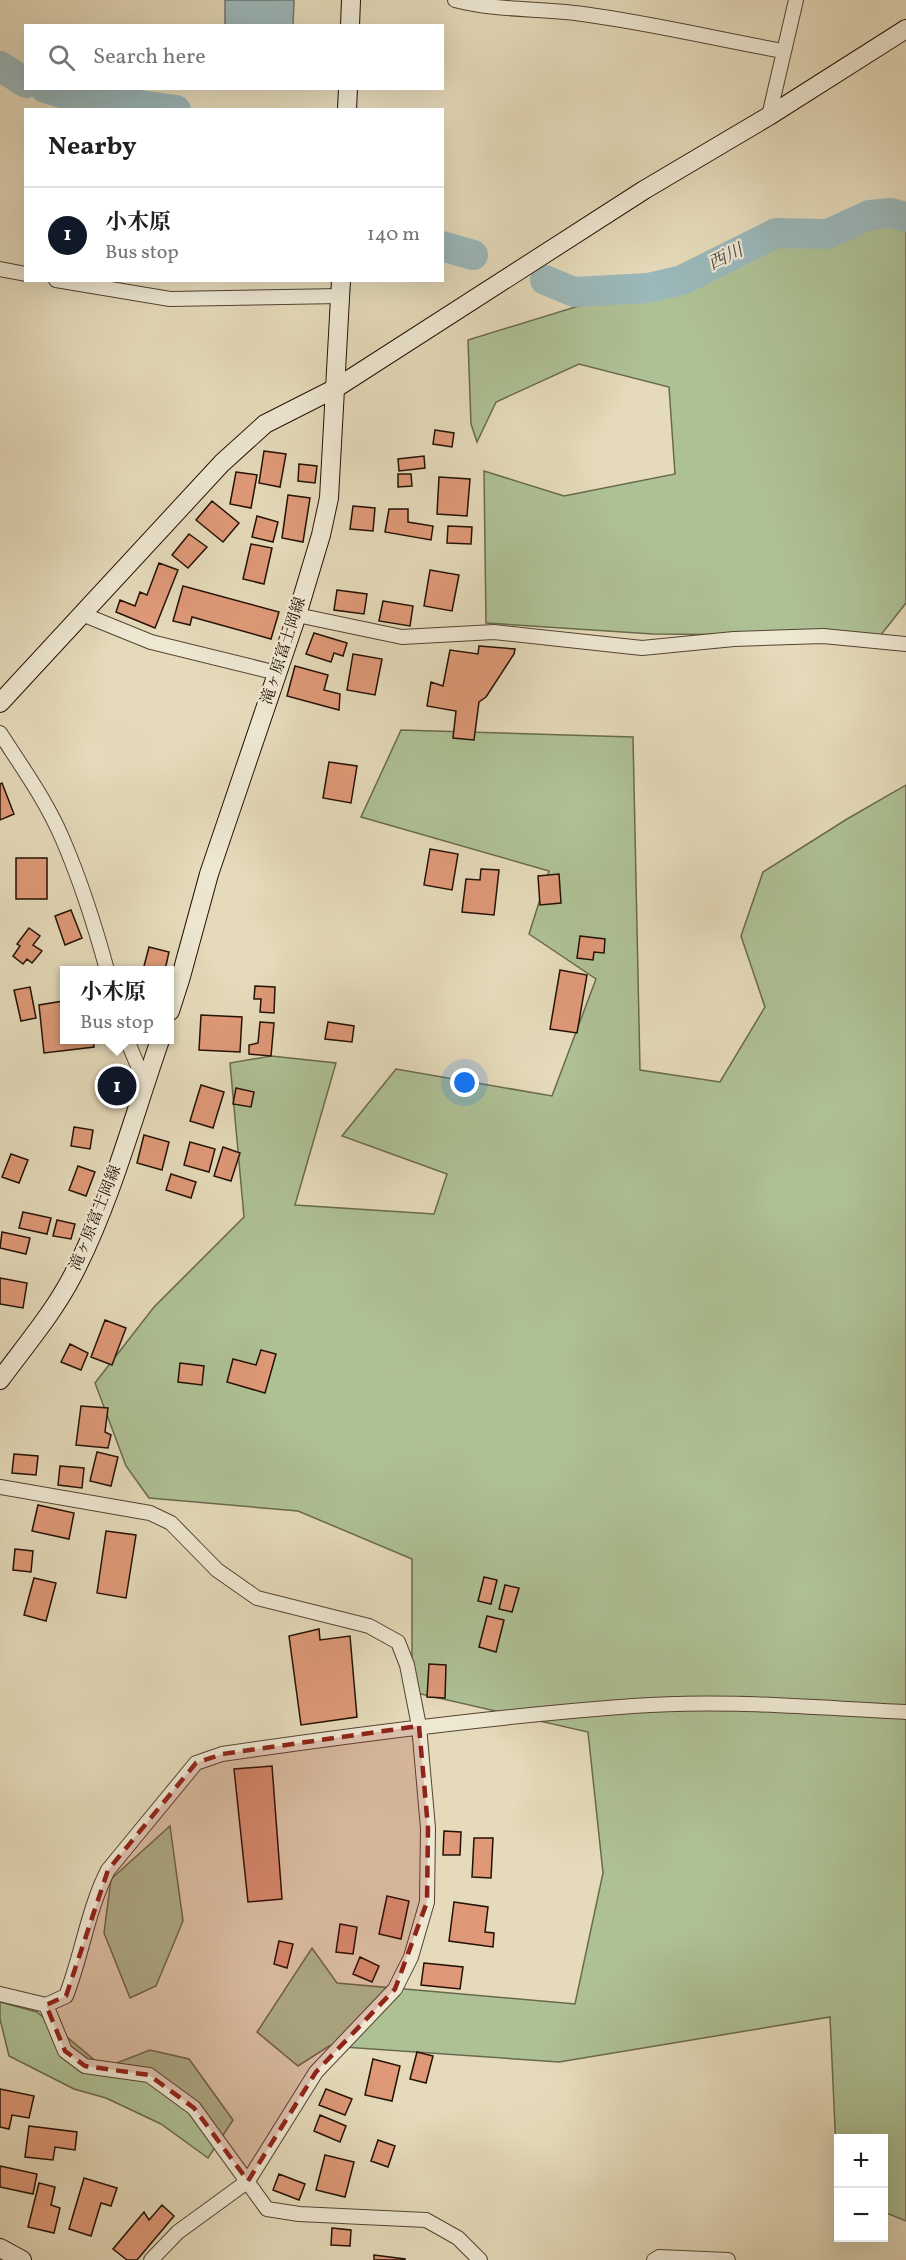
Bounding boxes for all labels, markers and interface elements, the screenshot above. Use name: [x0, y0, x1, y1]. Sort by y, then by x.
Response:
search box: [24, 24, 444, 90]
icon: search: [45, 41, 78, 74]
text: Search here: [93, 42, 206, 73]
text: Nearby: [48, 129, 137, 165]
text: 小木原: [105, 208, 171, 239]
text: 1: [63, 221, 72, 249]
text: 140 m: [367, 221, 420, 249]
water label: 西川: [704, 238, 749, 277]
text: Bus stop: [105, 239, 179, 267]
street label: 滝ヶ原富士岡線: [256, 594, 312, 708]
popup: [60, 966, 174, 1044]
text: 小木原: [80, 978, 146, 1009]
text: Bus stop: [80, 1009, 154, 1037]
pin: 1: [98, 1064, 136, 1108]
your location: [450, 1068, 479, 1097]
street label: 滝ヶ原富士岡線: [65, 1162, 127, 1274]
map controls: [834, 2134, 888, 2242]
button: +: [834, 2134, 888, 2188]
button: −: [834, 2188, 888, 2242]

